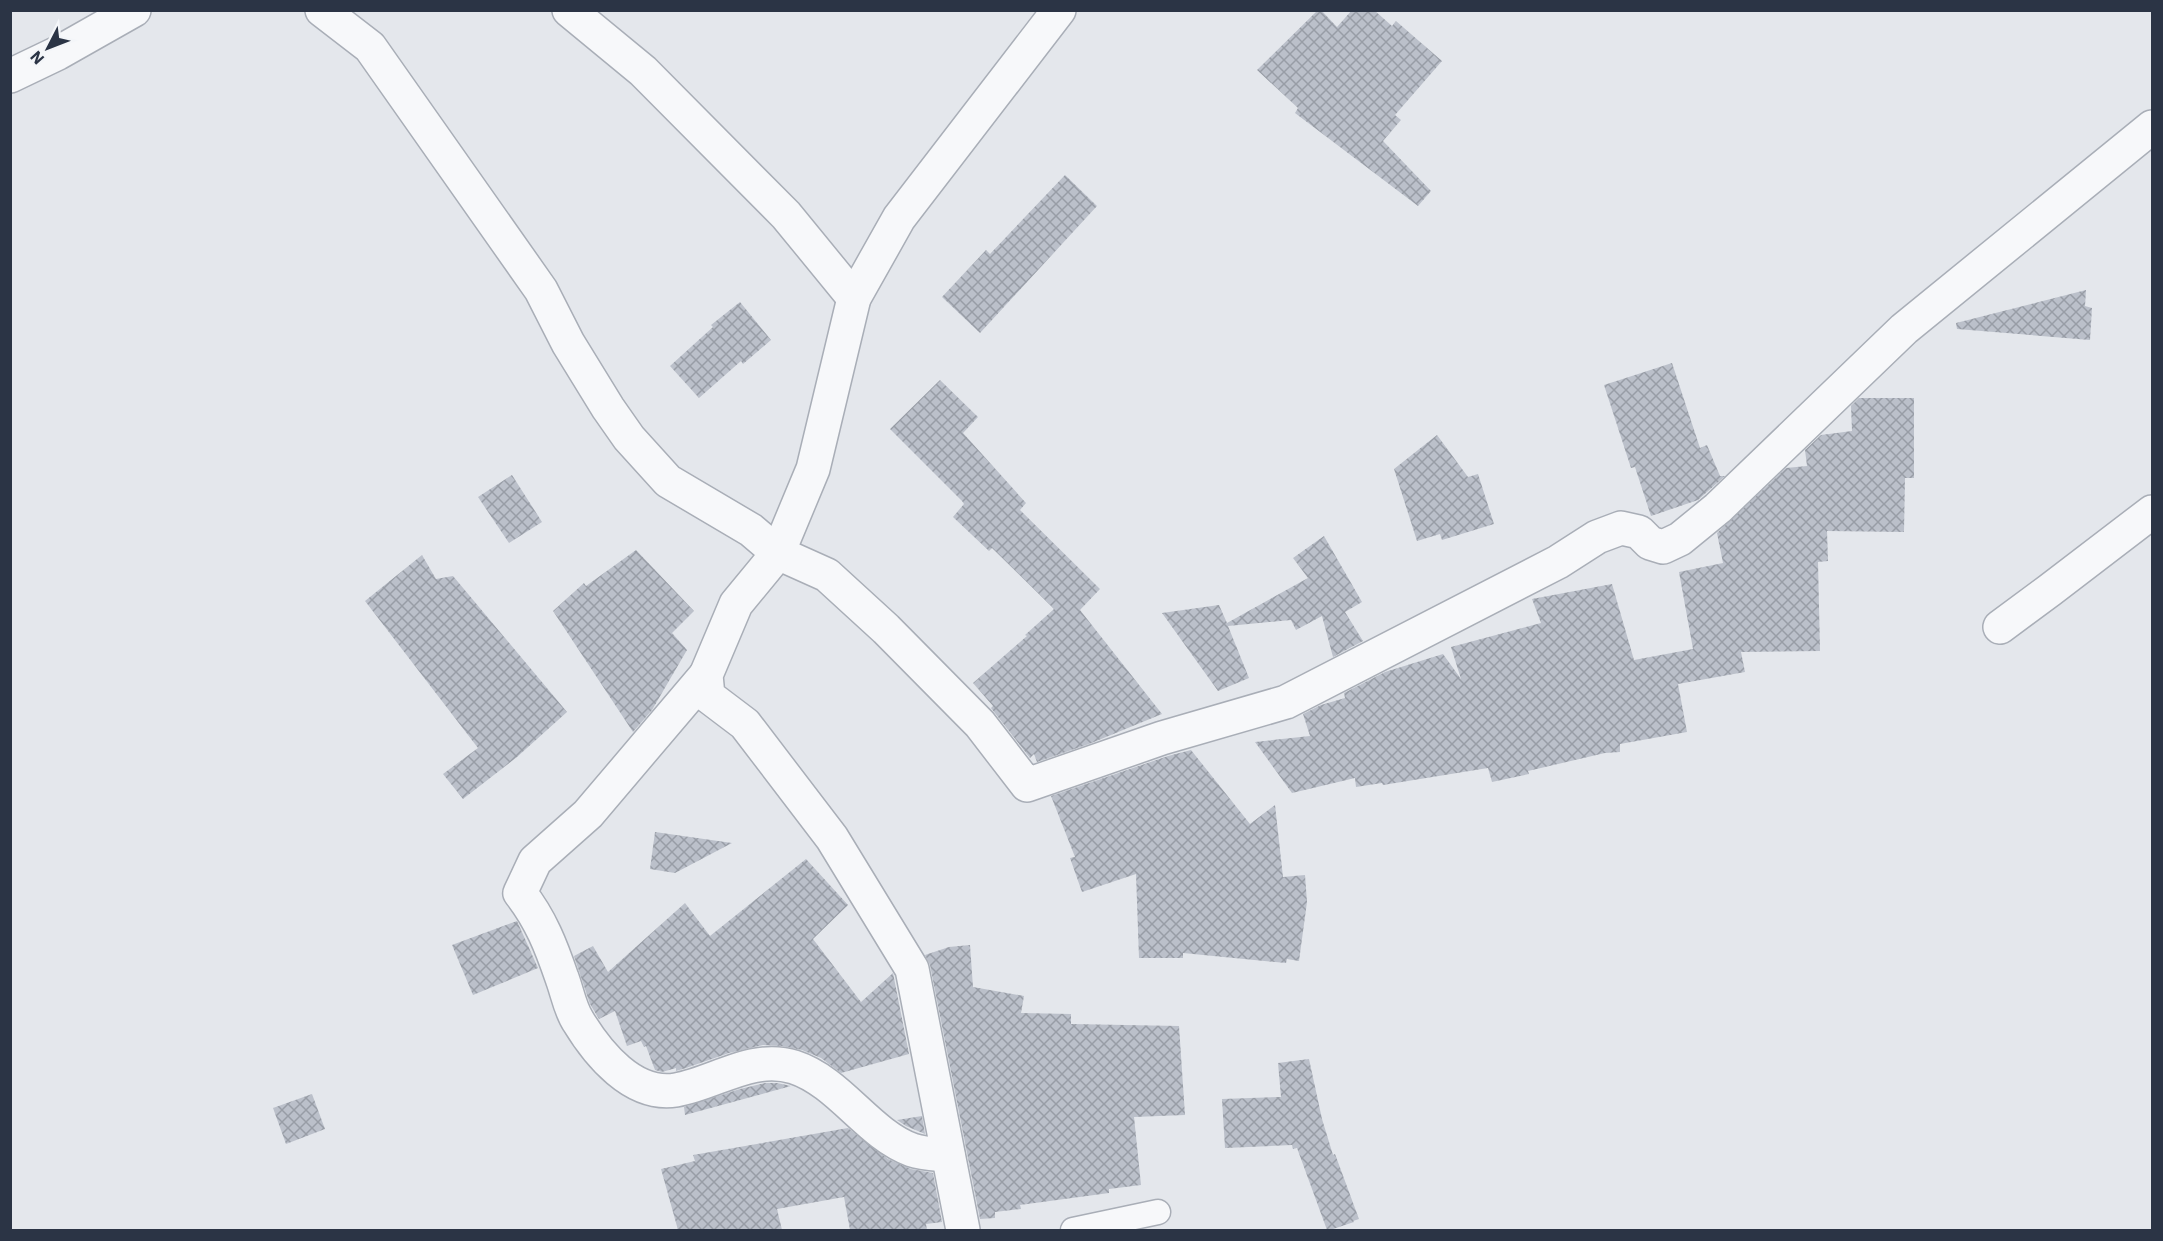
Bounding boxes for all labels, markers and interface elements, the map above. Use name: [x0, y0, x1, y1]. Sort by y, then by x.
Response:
north arrow: [18, 18, 78, 78]
text: N: [26, 47, 48, 69]

